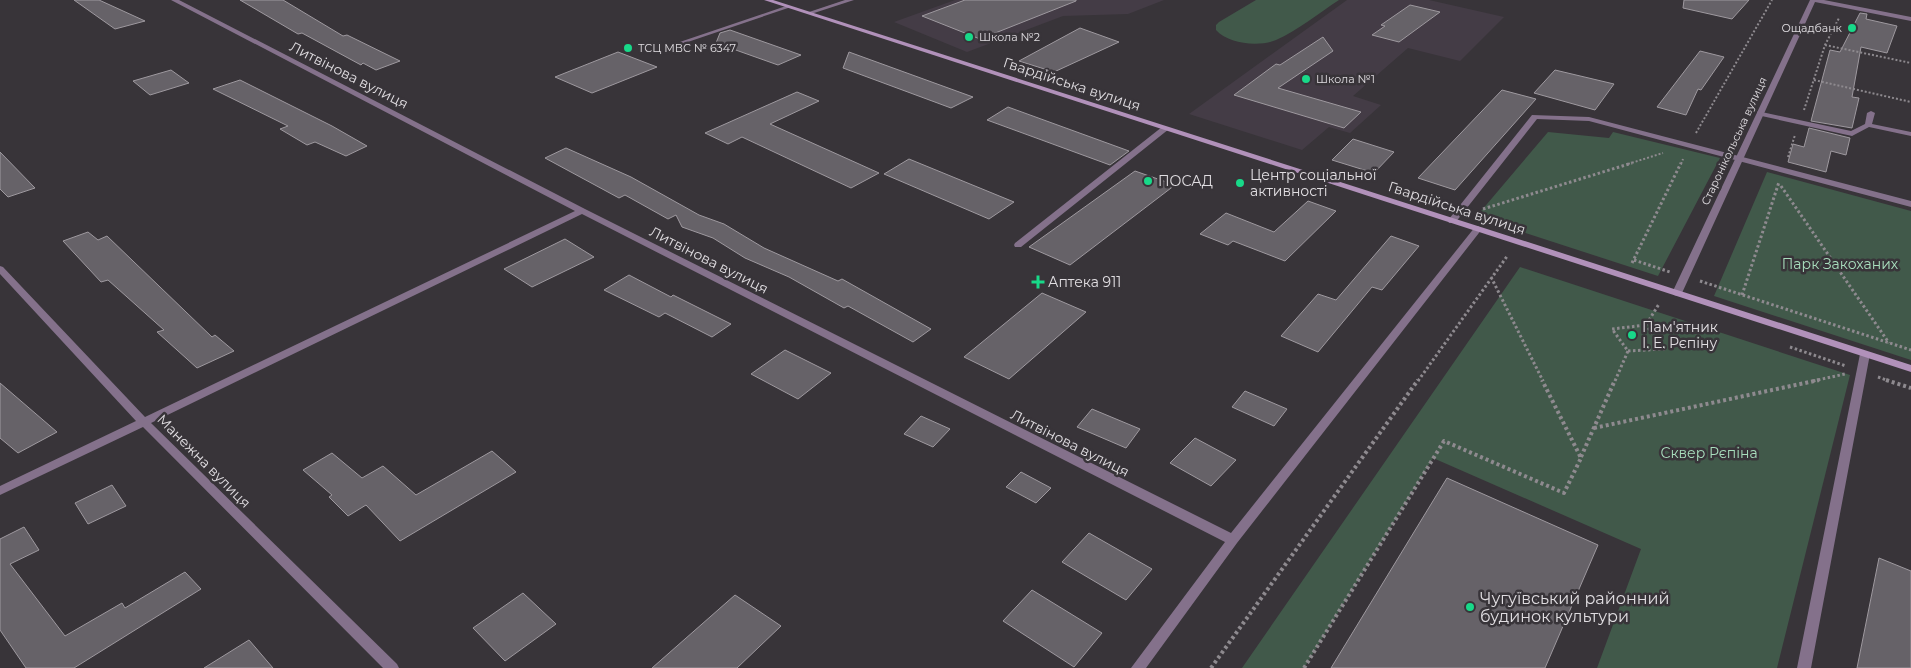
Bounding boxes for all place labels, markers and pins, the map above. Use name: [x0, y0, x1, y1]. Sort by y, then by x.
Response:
place label: Ощадбанк: [1781, 21, 1843, 35]
marker: Ощадбанк: [1846, 22, 1858, 34]
place label: Школа №2: [979, 30, 1040, 44]
marker: Школа №2: [963, 31, 975, 43]
place label: ТСЦ МВС № 6347: [638, 41, 736, 55]
marker: ТСЦ МВС № 6347: [622, 42, 634, 54]
place label: Школа №1: [1316, 72, 1375, 86]
marker: Школа №1: [1300, 73, 1312, 85]
place label: Центр соціальної активності: [1250, 166, 1377, 200]
place label: ПОСАД: [1158, 172, 1213, 190]
marker: ПОСАД: [1142, 175, 1154, 187]
marker: Центр соціальної активності: [1234, 177, 1246, 189]
place label: Аптека 911: [1048, 273, 1121, 291]
marker: Аптека 911: [1032, 276, 1044, 288]
place label: Пам'ятник І. Е. Рєпіну: [1642, 318, 1718, 352]
marker: Пам'ятник І. Е. Рєпіну: [1626, 329, 1638, 341]
place label: Чугуївський районний будинок культури: [1480, 589, 1670, 626]
marker: Чугуївський районний будинок культури: [1464, 601, 1476, 613]

